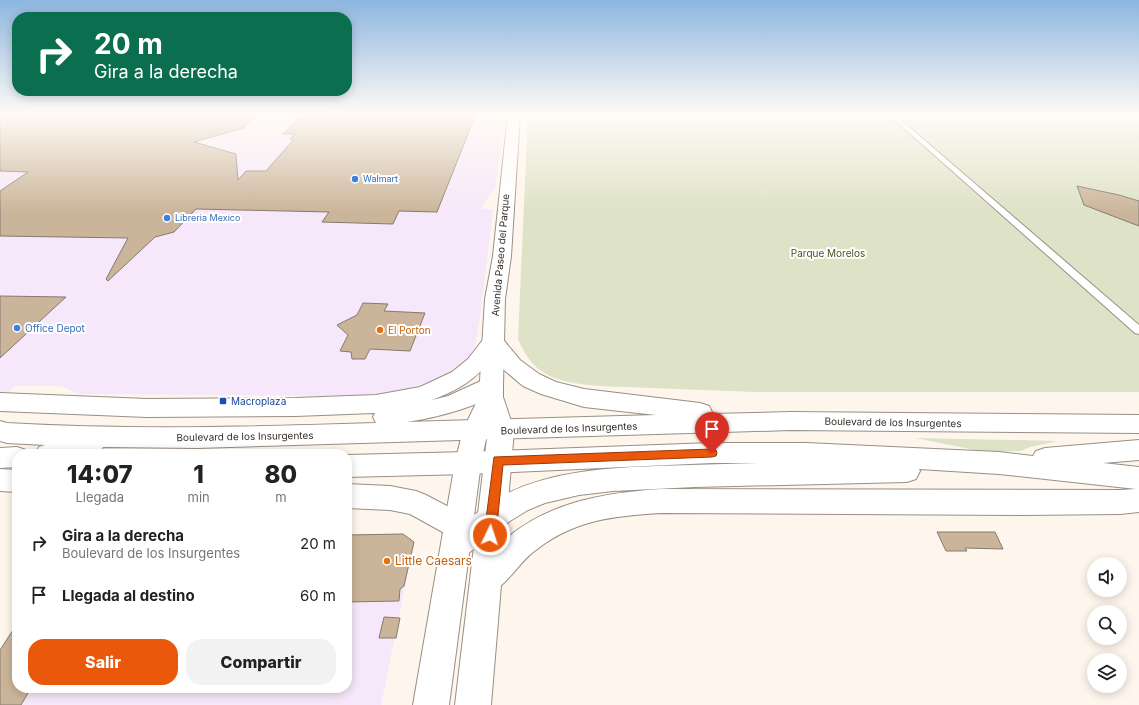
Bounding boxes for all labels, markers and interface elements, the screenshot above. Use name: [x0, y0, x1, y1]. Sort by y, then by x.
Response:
text: 20 m: [94, 27, 163, 61]
icon: right: [28, 28, 80, 80]
text: Gira a la derecha: [94, 61, 238, 82]
place label: Walmart: [363, 173, 398, 184]
marker: Walmart: [350, 174, 360, 184]
street label: Avenida Paseo del Parque: [489, 193, 511, 317]
place label: Libreria Mexico: [175, 212, 240, 223]
marker: Libreria Mexico: [162, 213, 172, 223]
park label: Parque Morelos: [791, 247, 865, 259]
place label: Office Depot: [25, 322, 86, 334]
marker: Office Depot: [12, 323, 22, 333]
place label: El Porton: [388, 324, 431, 336]
marker: El Porton: [375, 325, 385, 335]
place label: Macroplaza: [231, 395, 286, 407]
marker: Macroplaza: [218, 396, 228, 406]
pin: [695, 412, 729, 453]
street label: Boulevard de los Insurgentes: [824, 415, 962, 429]
icon: arrive: [701, 418, 723, 440]
street label: Boulevard de los Insurgentes: [500, 420, 638, 436]
street label: Boulevard de los Insurgentes: [176, 429, 314, 443]
text: 14:07: [67, 460, 133, 489]
text: 1: [193, 460, 204, 489]
text: 80: [265, 460, 297, 489]
text: Llegada: [75, 489, 124, 505]
text: min: [188, 489, 210, 505]
text: m: [275, 489, 287, 505]
position arrow: [469, 514, 511, 556]
text: Gira a la derecha: [62, 526, 184, 545]
icon: right: [28, 532, 50, 554]
text: 20 m: [300, 534, 336, 553]
text: Boulevard de los Insurgentes: [62, 545, 240, 561]
place label: Little Caesars: [395, 553, 472, 568]
marker: Little Caesars: [382, 556, 392, 566]
map controls: [1087, 557, 1127, 693]
button: sound: [1087, 557, 1127, 597]
icon: arrive: [28, 584, 50, 606]
text: Llegada al destino: [62, 586, 195, 605]
text: 60 m: [300, 586, 336, 605]
button: search: [1087, 605, 1127, 645]
button: Salir: [28, 639, 178, 685]
button: Compartir: [186, 639, 336, 685]
button: layers: [1087, 653, 1127, 693]

